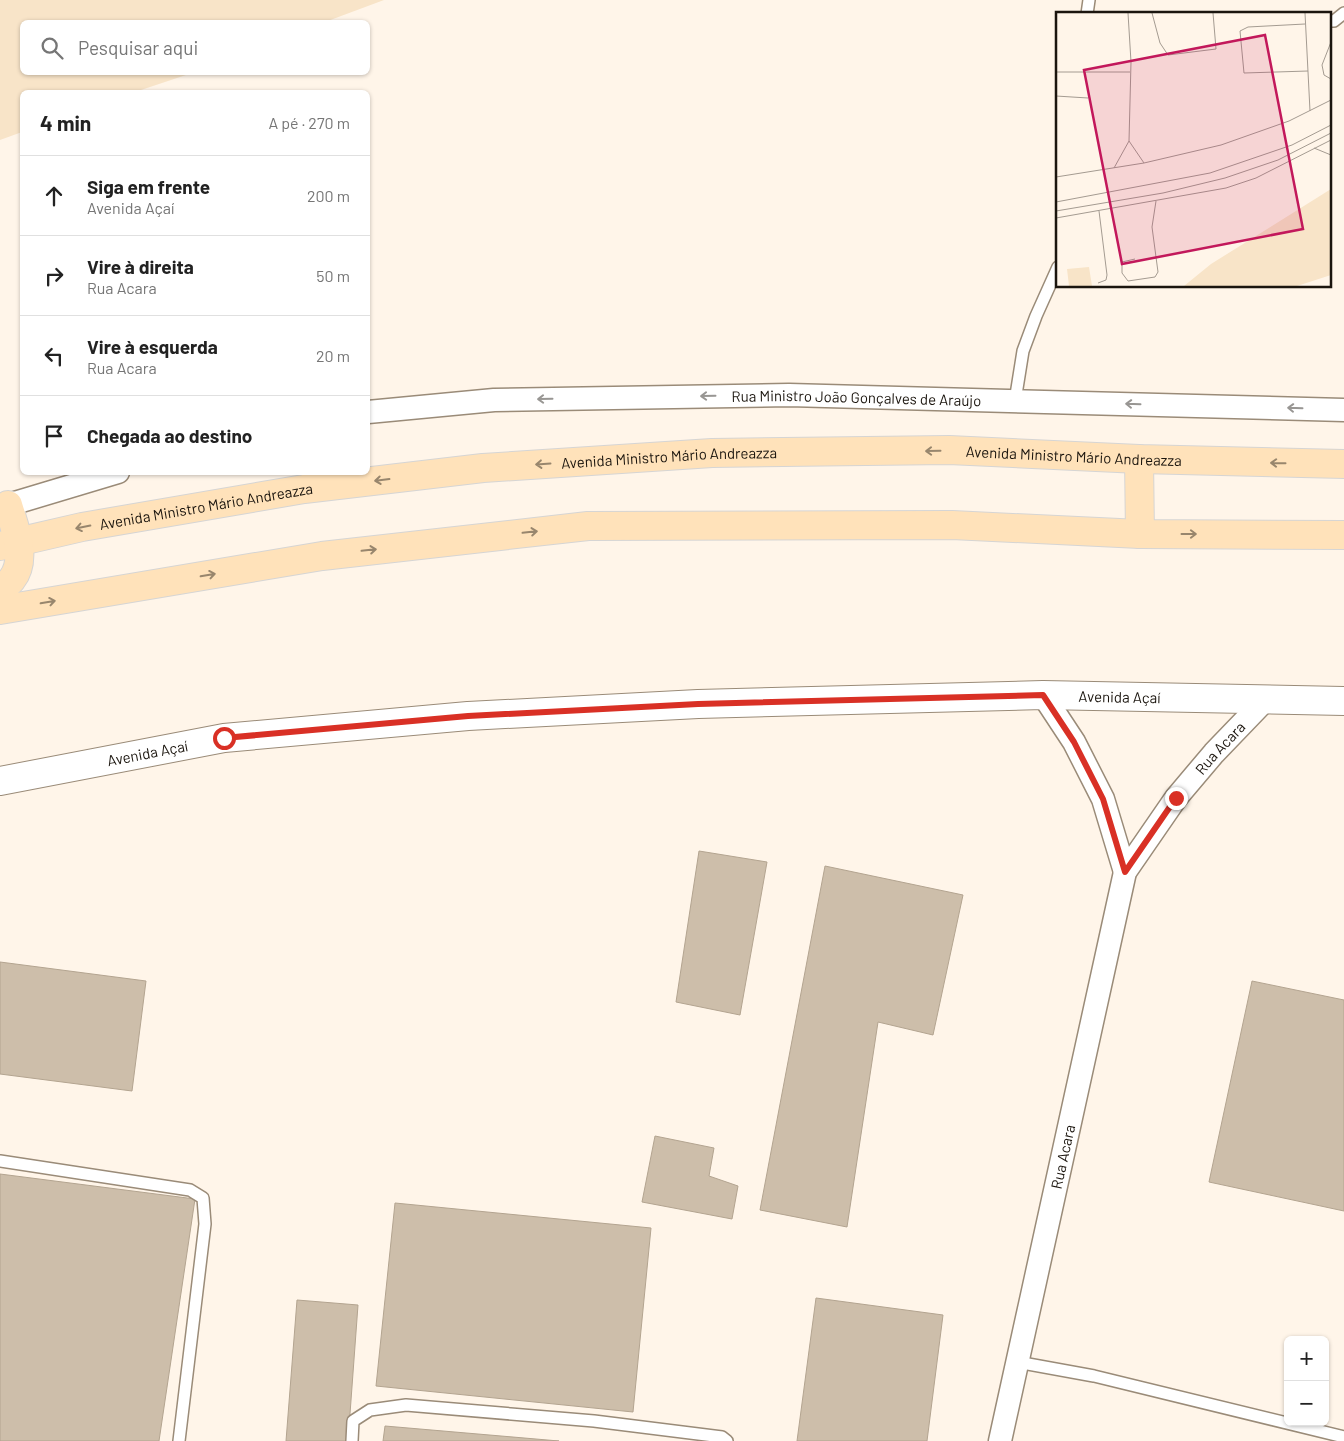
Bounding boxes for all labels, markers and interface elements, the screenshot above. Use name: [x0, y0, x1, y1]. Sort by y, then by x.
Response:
inset map: [1056, 12, 1332, 288]
search box: [20, 20, 370, 75]
icon: search: [38, 34, 66, 62]
text: Pesquisar aqui: [78, 36, 198, 59]
text: 4 min: [40, 110, 91, 135]
text: A pé · 270 m: [268, 113, 350, 132]
text: Siga em frente: [87, 175, 210, 198]
icon: ahead: [40, 182, 68, 210]
text: 200 m: [307, 186, 350, 205]
text: Avenida Açaí: [87, 198, 174, 217]
text: Vire à direita: [87, 255, 194, 278]
icon: right: [40, 262, 68, 290]
text: 50 m: [316, 266, 350, 285]
text: Rua Acara: [87, 278, 157, 297]
text: Vire à esquerda: [87, 335, 218, 358]
icon: left: [40, 342, 68, 370]
text: 20 m: [316, 346, 350, 365]
text: Rua Acara: [87, 358, 157, 377]
street label: Rua Ministro João Gonçalves de Araújo: [731, 386, 982, 409]
one-way arrow: [700, 392, 716, 401]
one-way arrow: [538, 394, 554, 404]
one-way arrow: [1125, 399, 1142, 409]
one-way arrow: [1288, 404, 1304, 413]
icon: arrive: [40, 422, 68, 450]
text: Chegada ao destino: [87, 424, 252, 447]
street label: Avenida Ministro Mário Andreazza: [965, 442, 1182, 469]
street label: Avenida Ministro Mário Andreazza: [560, 443, 777, 472]
one-way arrow: [925, 446, 942, 456]
one-way arrow: [1270, 458, 1286, 467]
one-way arrow: [536, 460, 552, 469]
one-way arrow: [374, 475, 390, 485]
street label: Avenida Ministro Mário Andreazza: [98, 479, 314, 533]
one-way arrow: [75, 523, 91, 532]
one-way arrow: [522, 527, 538, 537]
one-way arrow: [1180, 529, 1196, 539]
one-way arrow: [361, 545, 377, 555]
one-way arrow: [200, 569, 216, 579]
one-way arrow: [40, 596, 56, 606]
street label: Avenida Açaí: [1078, 687, 1161, 706]
street label: Rua Acara: [1191, 718, 1248, 778]
route start: [213, 727, 236, 750]
street label: Avenida Açaí: [105, 736, 189, 769]
route end: [1165, 787, 1188, 810]
street label: Rua Acara: [1047, 1123, 1078, 1191]
map controls: [1284, 1336, 1329, 1426]
button: +: [1284, 1336, 1329, 1381]
button: −: [1284, 1381, 1329, 1426]

